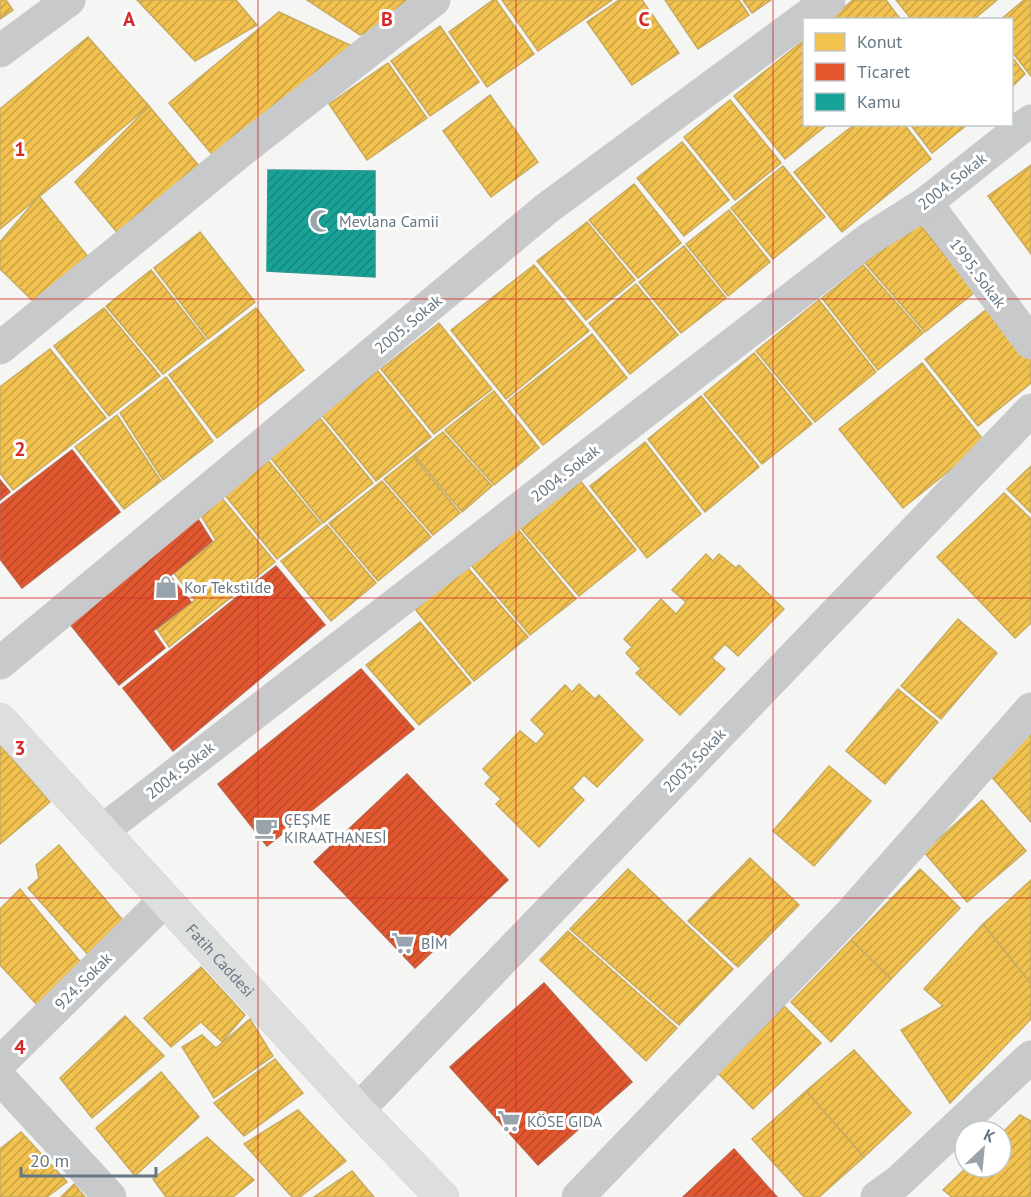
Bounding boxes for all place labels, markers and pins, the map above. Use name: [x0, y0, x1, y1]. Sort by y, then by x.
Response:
mosque icon: Mevlana Camii: [308, 208, 334, 234]
place label: Mevlana Camii: [339, 211, 439, 231]
shop icon: Kor Tekstilde: [153, 574, 179, 600]
place label: Kor Tekstilde: [184, 577, 271, 597]
place label: ÇEŞME KIRAATHANESİ: [284, 809, 387, 847]
cafe icon: ÇEŞME KIRAATHANESİ: [253, 815, 279, 841]
supermarket icon: BİM: [390, 930, 416, 956]
place label: BİM: [421, 933, 448, 953]
supermarket icon: KÖSE GIDA: [496, 1108, 522, 1134]
place label: KÖSE GIDA: [527, 1111, 603, 1131]

